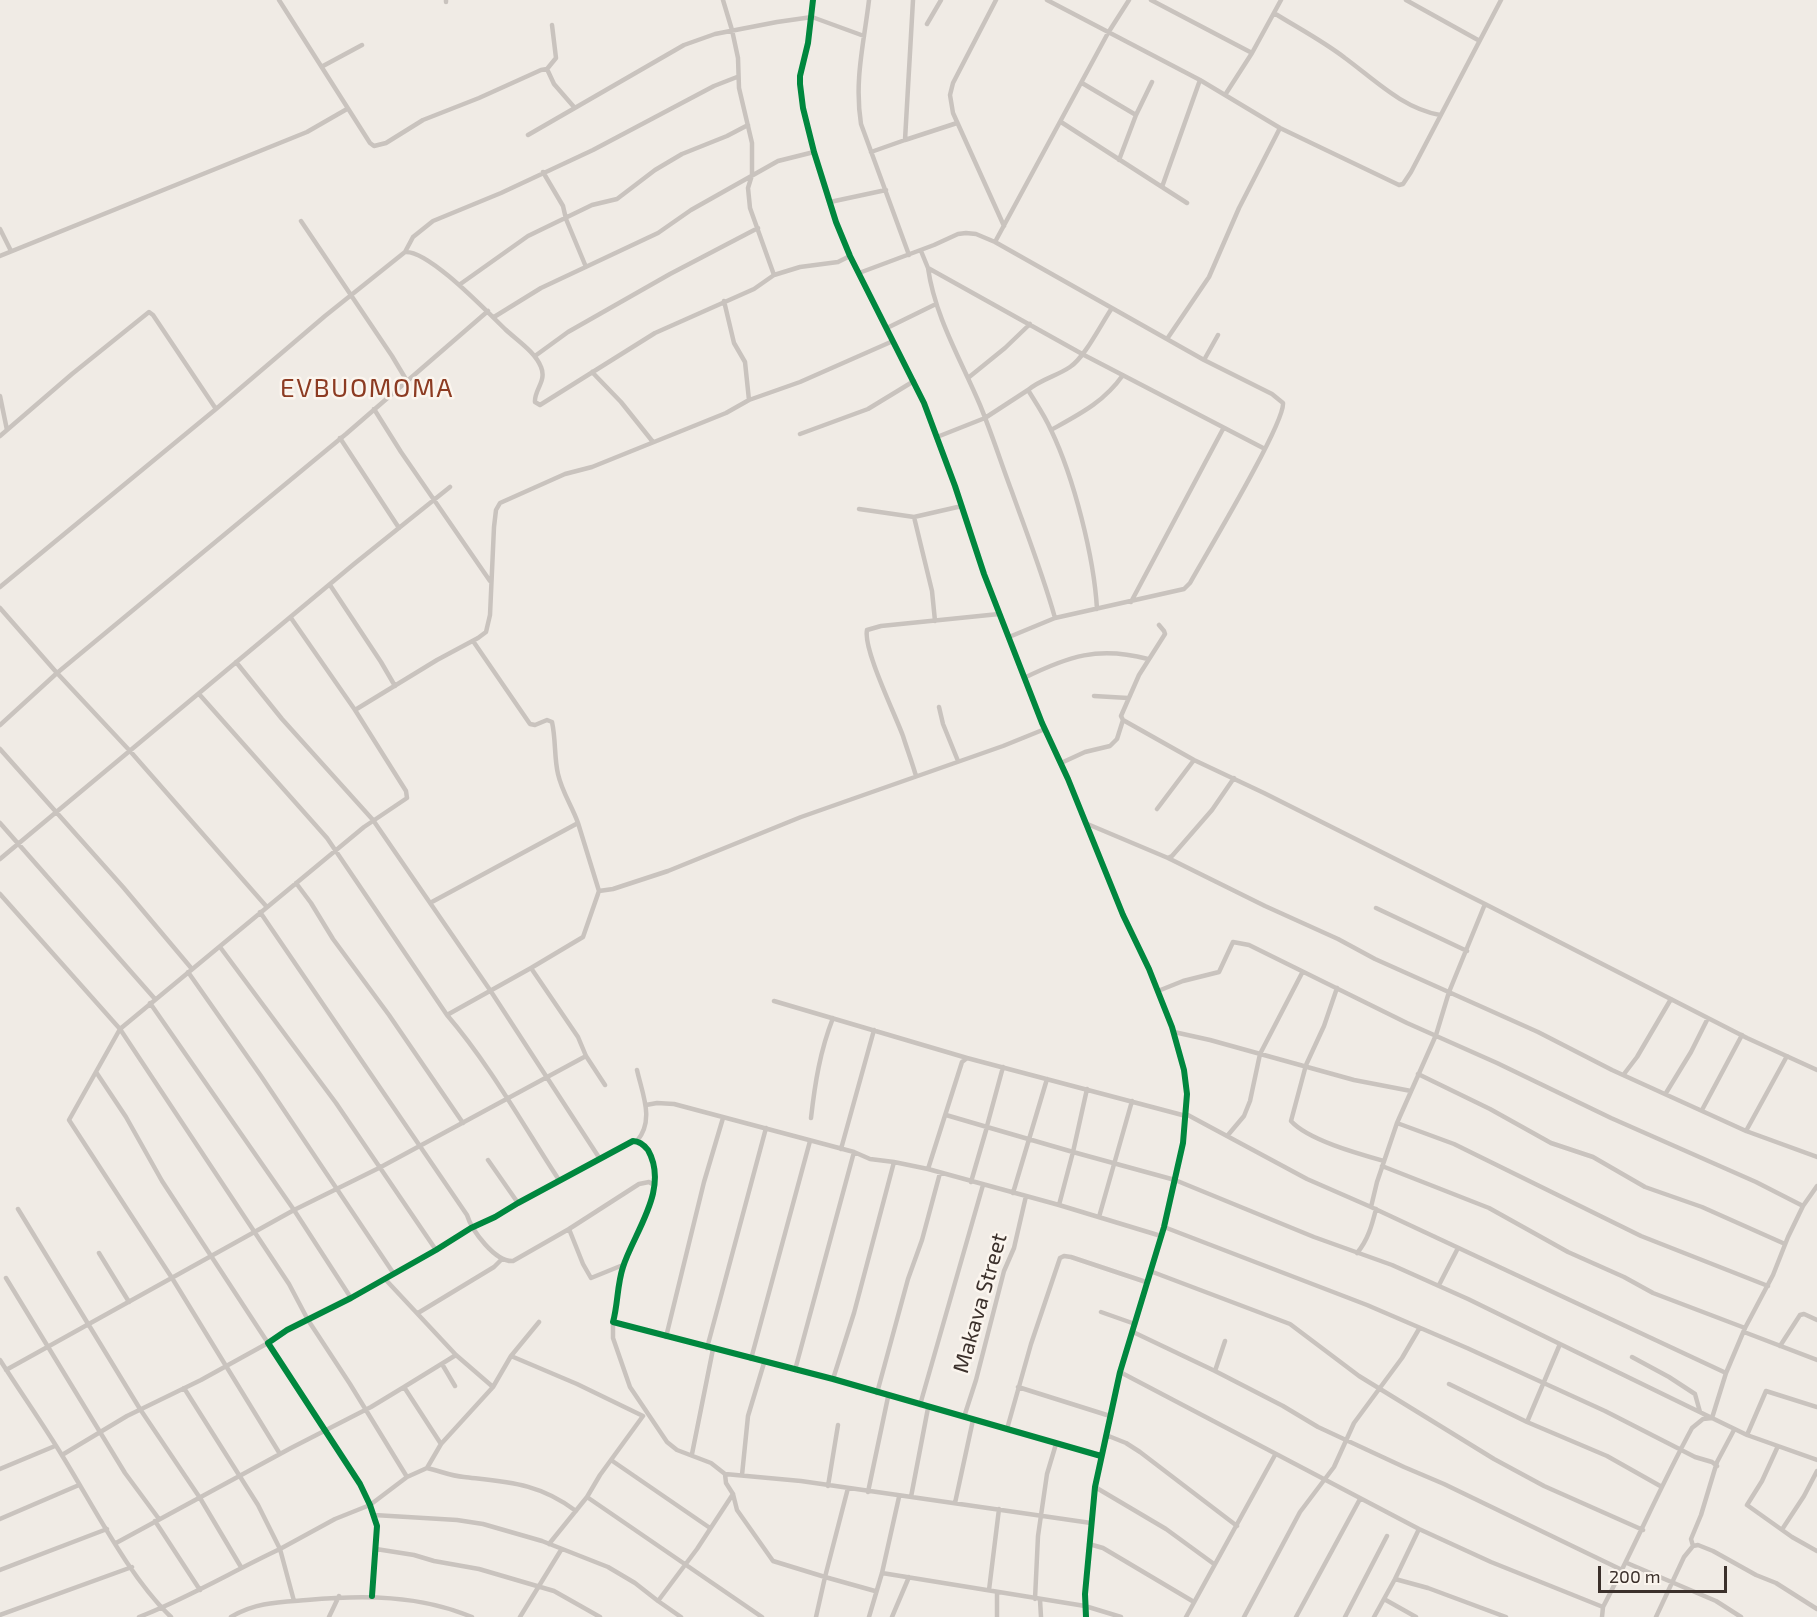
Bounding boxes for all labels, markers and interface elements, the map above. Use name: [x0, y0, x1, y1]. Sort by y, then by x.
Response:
district label: EVBUOMOMA: [280, 372, 454, 404]
street label: Makava Street: [947, 1230, 1013, 1376]
scale bar: [1601, 1554, 1730, 1592]
text: 200 m: [1609, 1565, 1661, 1587]

